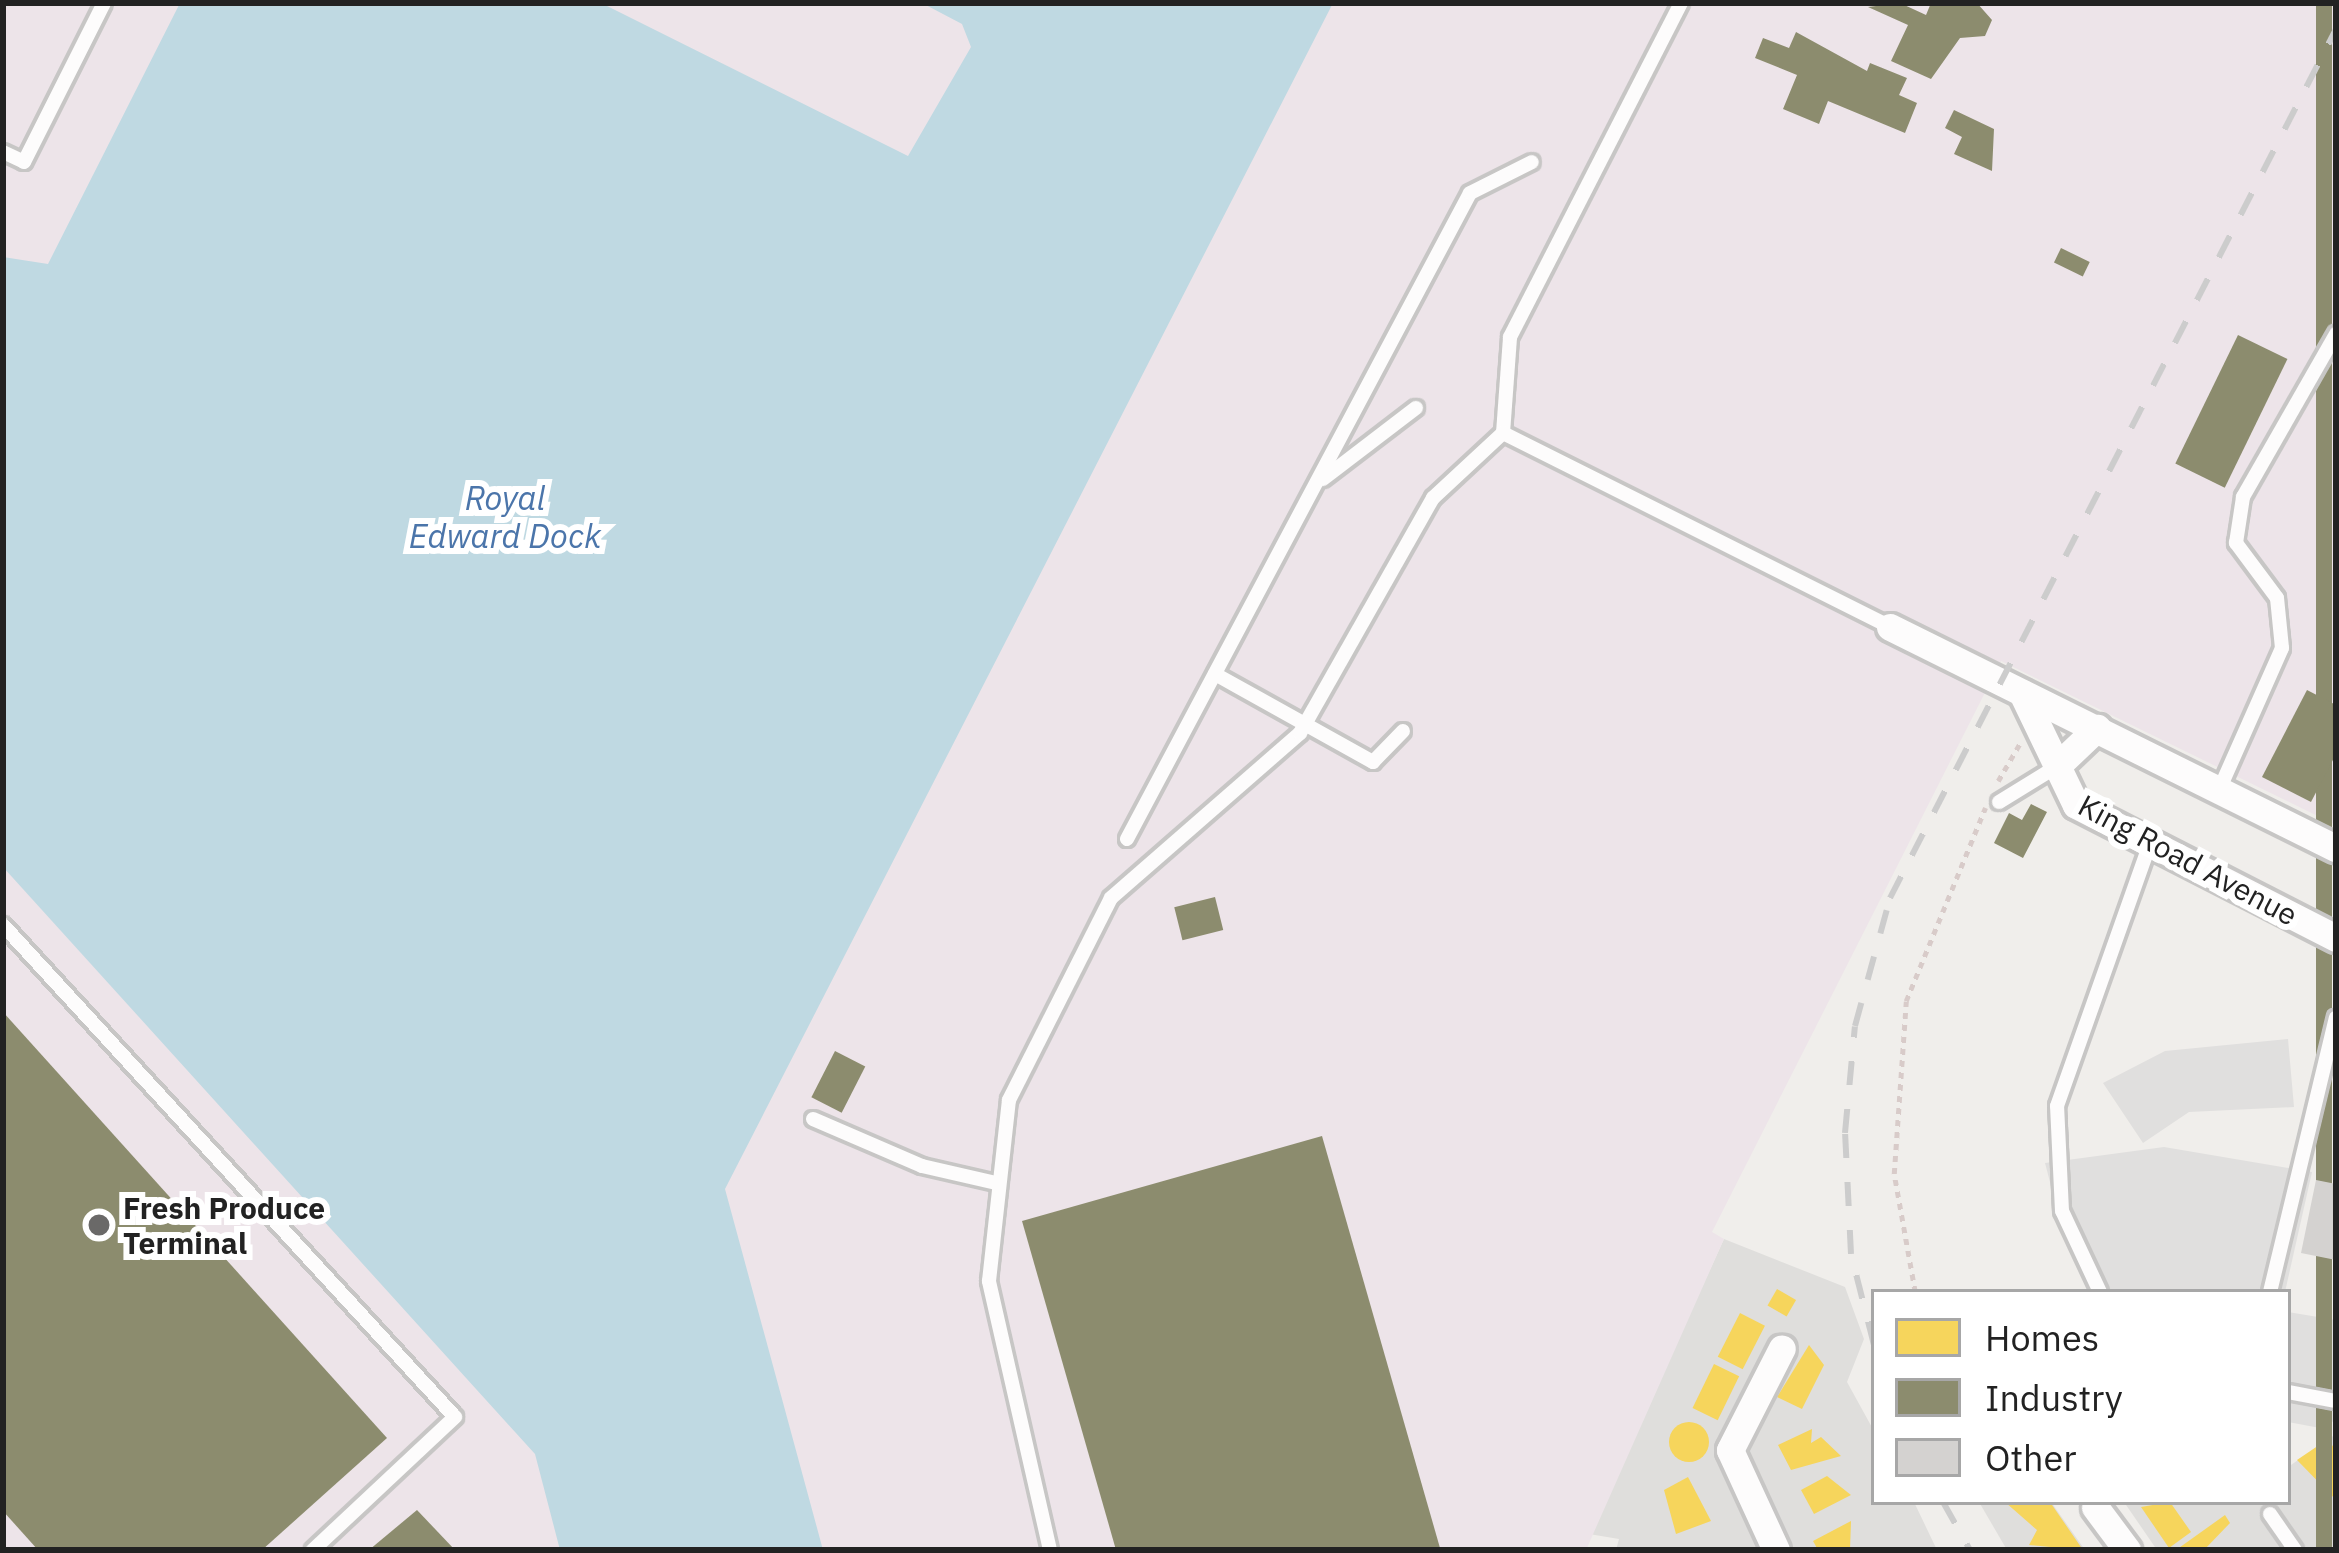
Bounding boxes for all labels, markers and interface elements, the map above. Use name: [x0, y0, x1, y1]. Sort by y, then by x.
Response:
water label: Royal Edward Dock: [409, 478, 601, 556]
street label: King Road Avenue: [2072, 787, 2304, 933]
place label: Fresh Produce Terminal: [123, 1190, 325, 1260]
marker: Fresh Produce Terminal: [86, 1212, 112, 1238]
legend: [1871, 1289, 2291, 1505]
text: Homes: [1985, 1314, 2099, 1361]
text: Industry: [1985, 1374, 2123, 1421]
text: Other: [1985, 1434, 2077, 1481]

